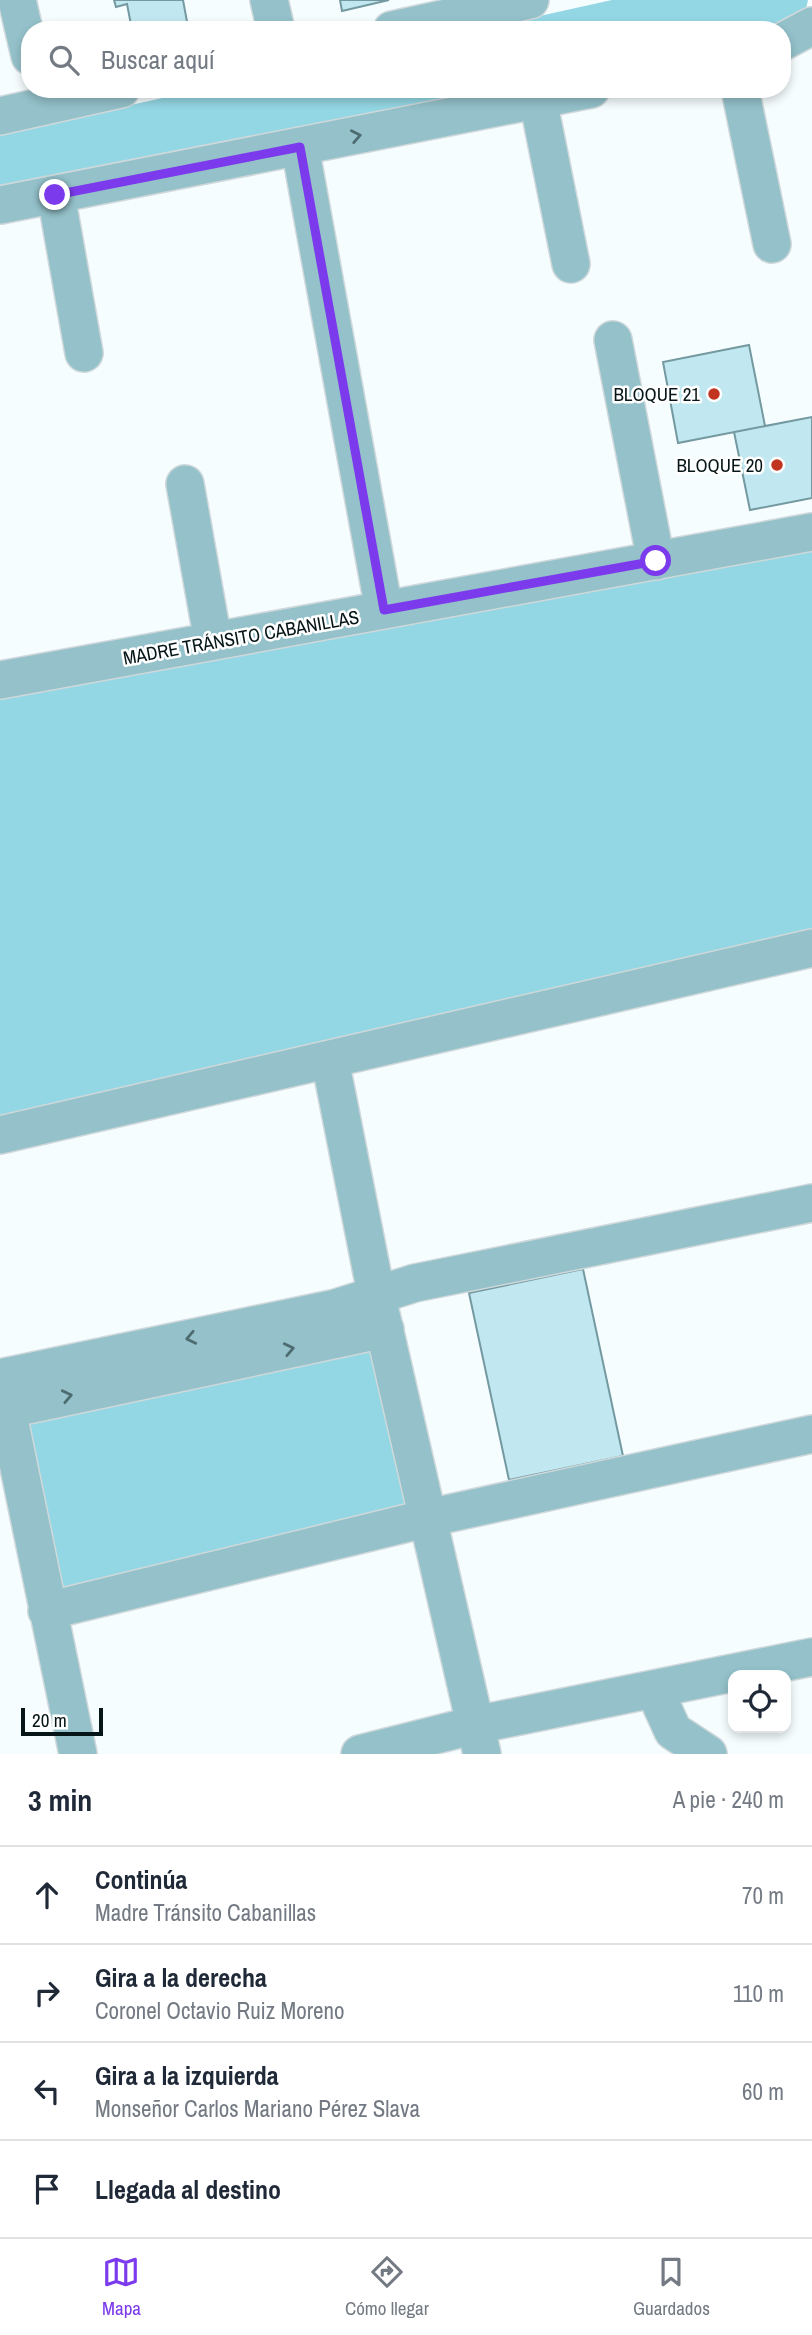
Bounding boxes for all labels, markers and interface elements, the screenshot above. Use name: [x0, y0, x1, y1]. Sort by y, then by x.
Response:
search box: [21, 21, 791, 98]
icon: search: [45, 41, 83, 79]
text: Buscar aquí: [101, 42, 215, 77]
one-way arrow: [350, 130, 362, 145]
route end: [39, 179, 70, 210]
place label: BLOQUE 21: [613, 381, 700, 407]
marker: BLOQUE 21: [706, 386, 722, 402]
place label: BLOQUE 20: [676, 452, 763, 478]
marker: BLOQUE 20: [769, 457, 785, 473]
route start: [640, 545, 671, 576]
street label: MADRE TRÁNSITO CABANILLAS: [121, 603, 361, 671]
one-way arrow: [185, 1330, 197, 1345]
one-way arrow: [283, 1343, 295, 1358]
one-way arrow: [61, 1390, 73, 1405]
map controls: [728, 1670, 791, 1733]
button: locate: [728, 1670, 791, 1733]
scale bar: [21, 1705, 103, 1737]
text: 20 m: [32, 1707, 67, 1733]
text: 3 min: [28, 1780, 92, 1820]
text: A pie · 240 m: [673, 1784, 784, 1815]
text: Continúa: [95, 1862, 187, 1897]
icon: ahead: [28, 1876, 66, 1914]
text: 70 m: [742, 1880, 784, 1911]
text: Madre Tránsito Cabanillas: [95, 1897, 316, 1928]
text: Gira a la derecha: [95, 1960, 267, 1995]
icon: right: [28, 1974, 66, 2012]
text: 110 m: [733, 1978, 784, 2009]
text: Coronel Octavio Ruiz Moreno: [95, 1995, 344, 2026]
text: Gira a la izquierda: [95, 2058, 279, 2093]
icon: left: [28, 2072, 66, 2110]
text: 60 m: [742, 2076, 784, 2107]
text: Monseñor Carlos Mariano Pérez Slava: [95, 2093, 420, 2124]
icon: arrive: [28, 2170, 66, 2208]
text: Llegada al destino: [95, 2172, 281, 2207]
tab: Mapa: [102, 2253, 141, 2321]
tab: Cómo llegar: [345, 2253, 429, 2321]
tab: Guardados: [633, 2253, 710, 2321]

